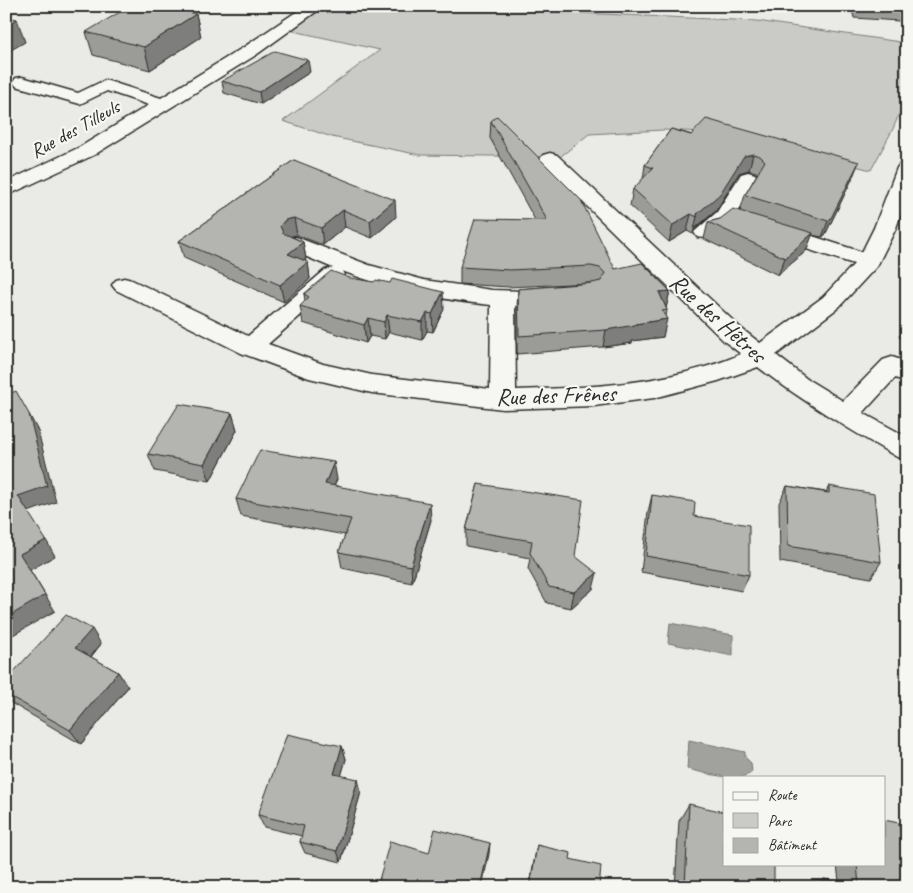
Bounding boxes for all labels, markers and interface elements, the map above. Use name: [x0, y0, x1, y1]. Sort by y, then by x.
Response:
street label: Rue des Tilleuls: [26, 93, 126, 164]
street label: Rue des Hêtres: [663, 267, 774, 370]
street label: Rue des Frênes: [496, 378, 618, 412]
legend: [723, 776, 886, 866]
text: Route: [768, 786, 798, 805]
text: Parc: [768, 812, 792, 831]
text: Bâtiment: [768, 836, 818, 855]

